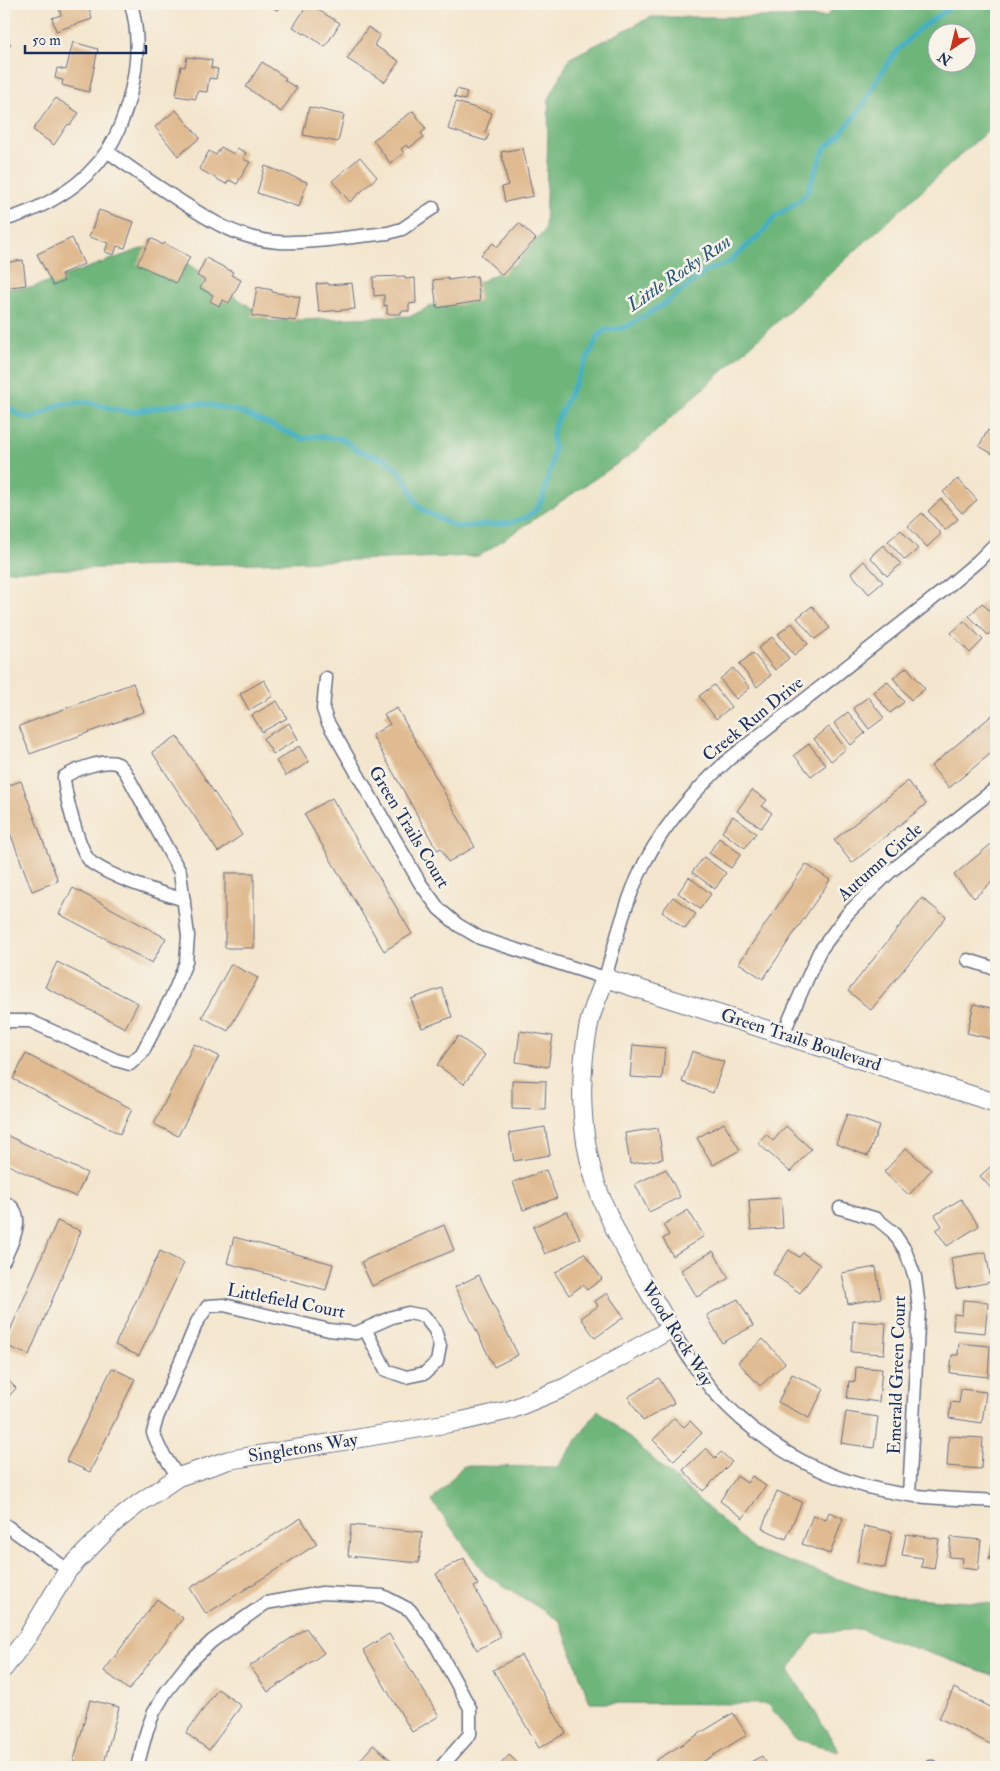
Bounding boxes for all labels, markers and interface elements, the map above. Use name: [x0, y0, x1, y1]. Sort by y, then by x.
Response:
scale bar: [25, 22, 146, 54]
north arrow: [928, 22, 978, 72]
text: 50 m: [32, 31, 61, 50]
text: N: [934, 47, 956, 69]
water label: Little Rocky Run: [622, 229, 736, 317]
street label: Creek Run Drive: [698, 671, 809, 767]
street label: Green Trails Court: [363, 762, 455, 892]
street label: Autumn Circle: [832, 817, 928, 907]
street label: Green Trails Boulevard: [718, 1003, 884, 1077]
street label: Wood Rock Way: [635, 1276, 719, 1392]
street label: Littlefield Court: [225, 1278, 347, 1324]
street label: Emerald Green Court: [883, 1295, 911, 1455]
street label: Singletons Way: [247, 1428, 360, 1468]

